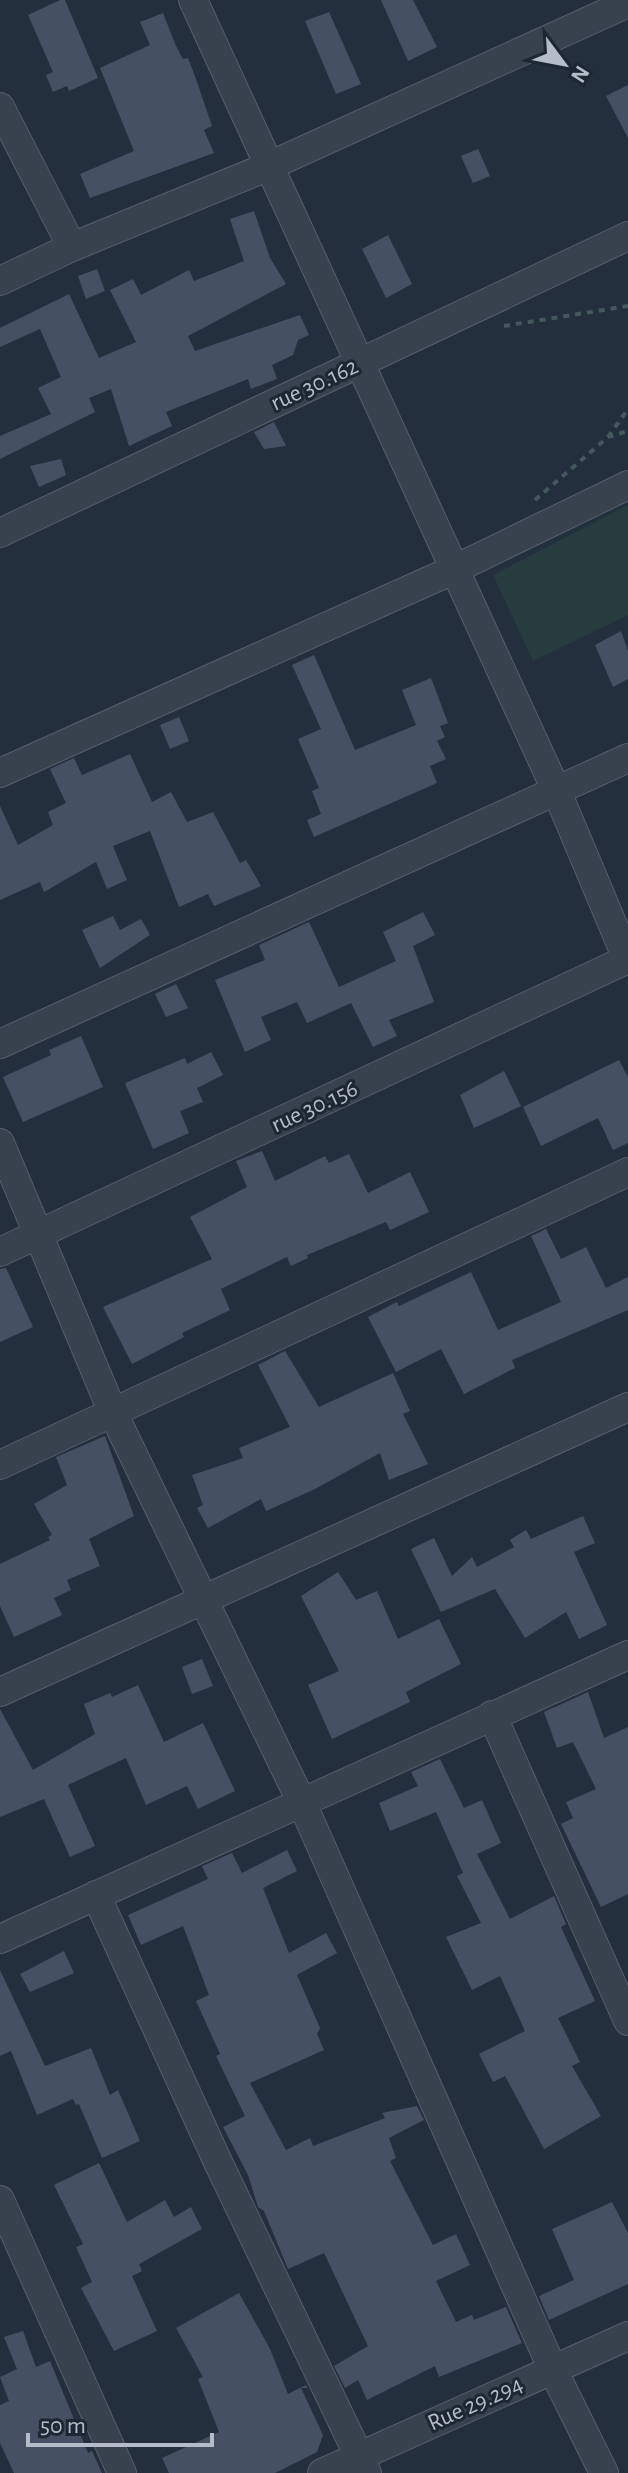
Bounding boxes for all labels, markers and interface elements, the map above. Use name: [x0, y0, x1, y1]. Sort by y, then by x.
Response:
north arrow: [524, 24, 604, 104]
text: N: [567, 62, 593, 86]
street label: rue 30.162: [267, 354, 362, 416]
street label: rue 30.156: [267, 1076, 361, 1137]
street label: Rue 29.294: [424, 2372, 527, 2436]
scale bar: [28, 2397, 212, 2447]
text: 50 m: [40, 2414, 86, 2438]

